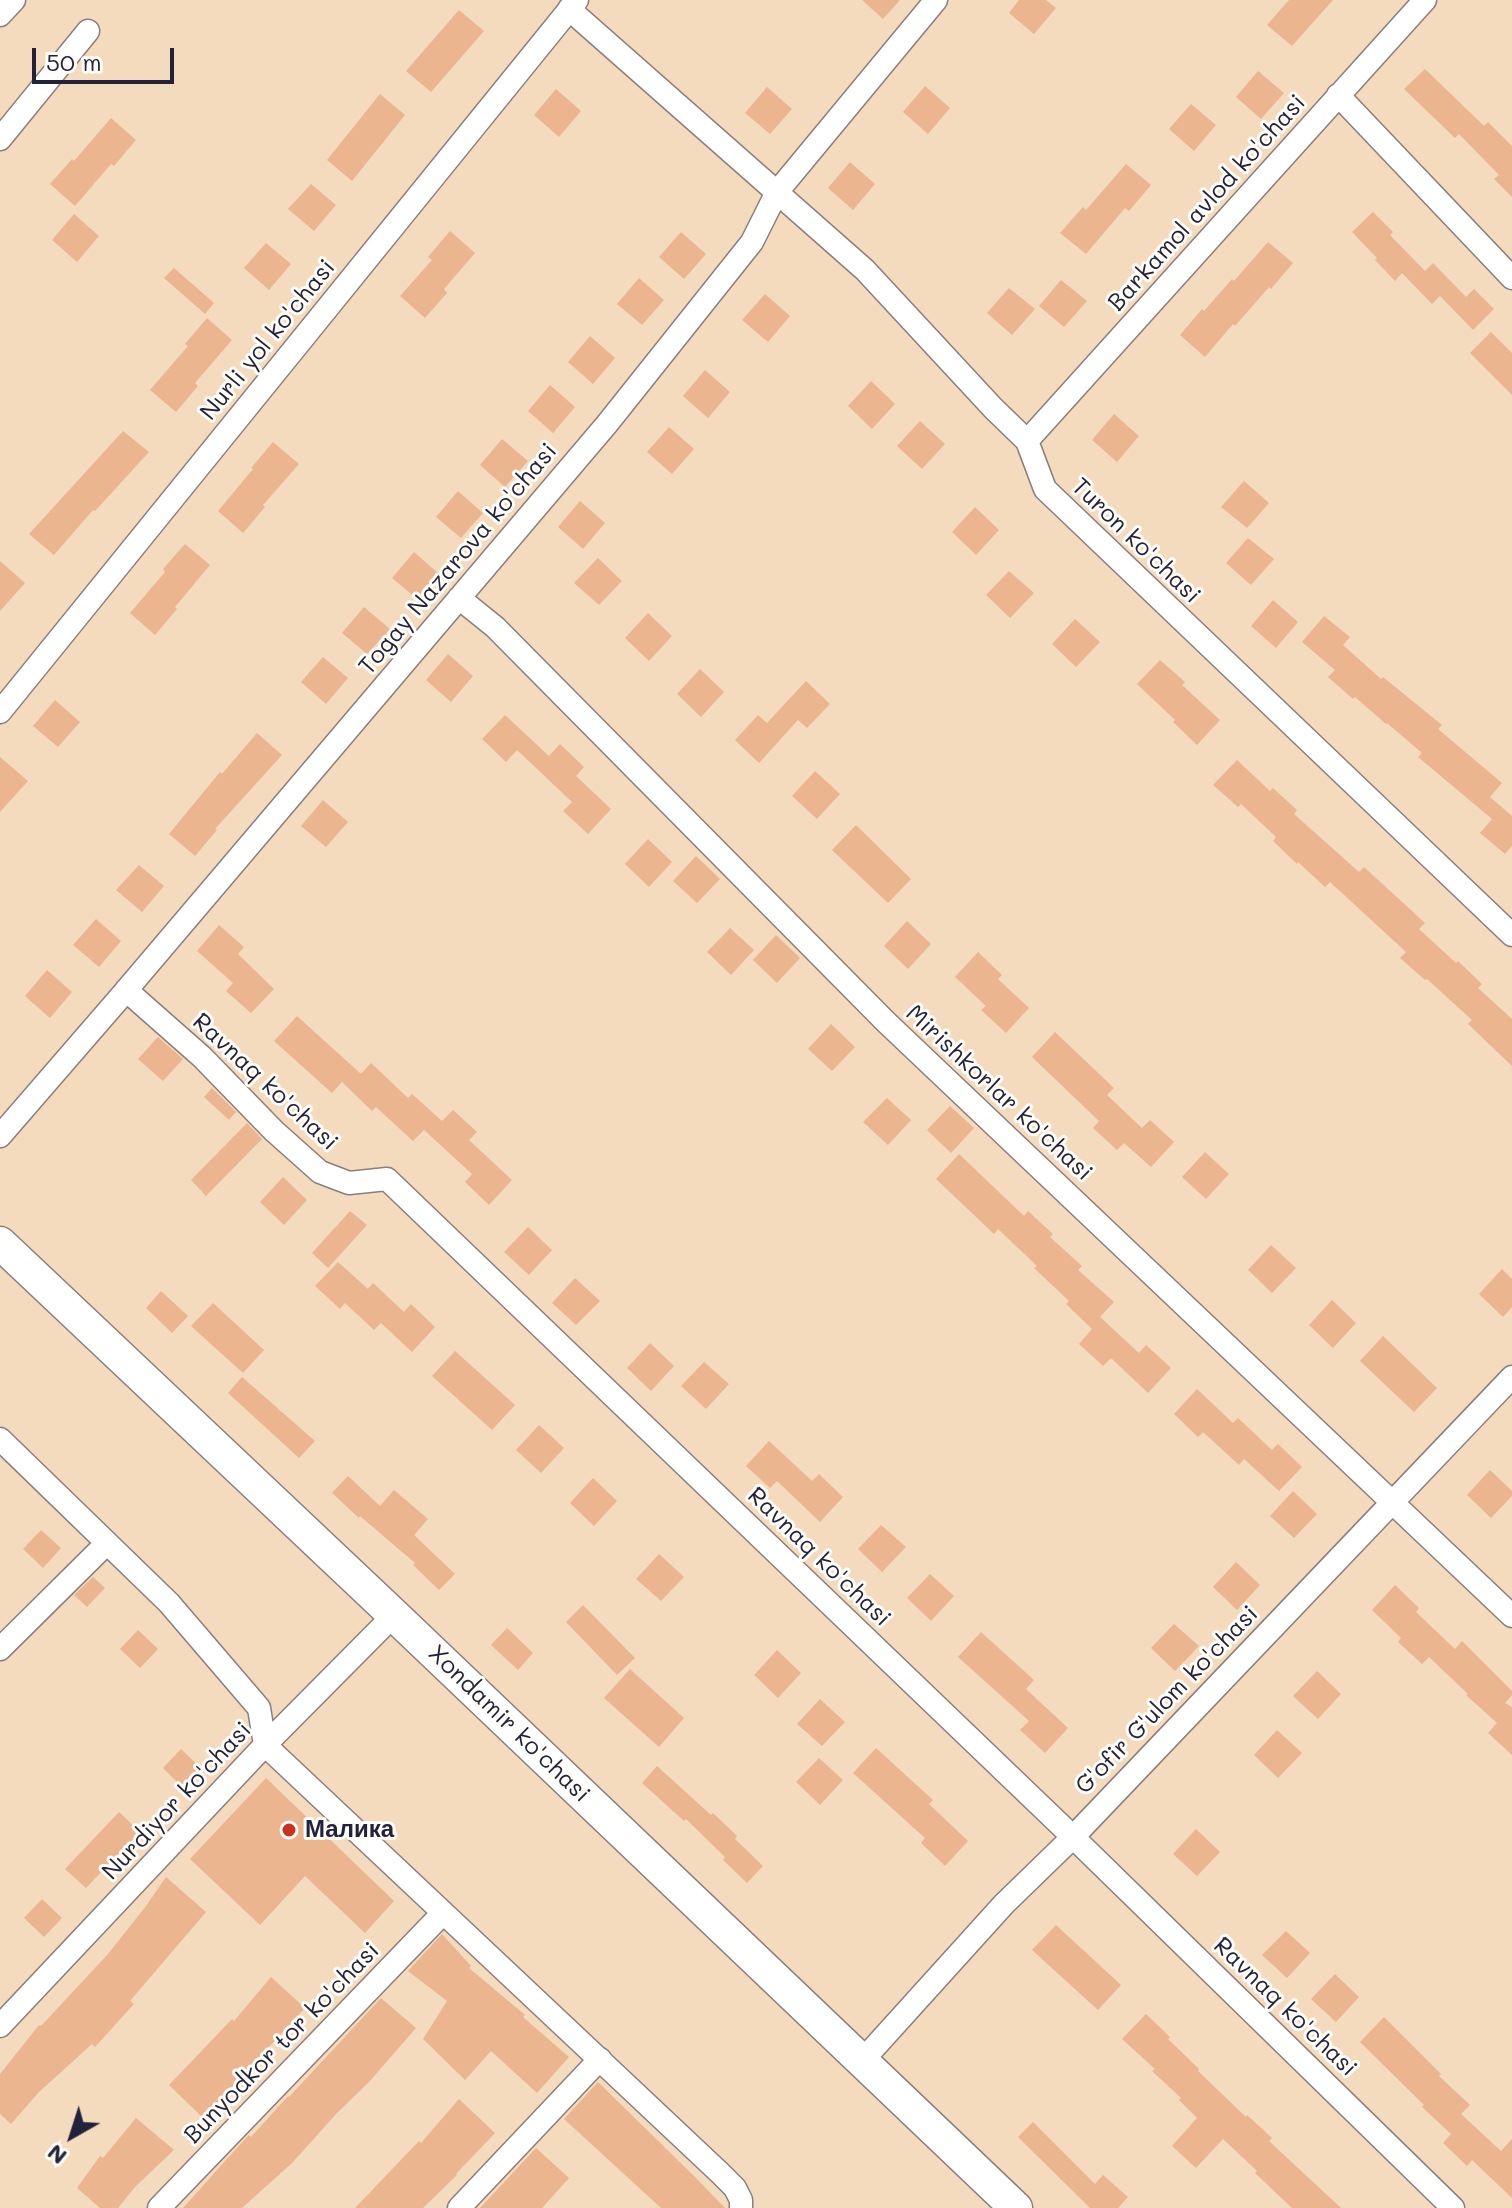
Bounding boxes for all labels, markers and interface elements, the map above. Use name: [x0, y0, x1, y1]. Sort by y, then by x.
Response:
scale bar: [36, 32, 178, 82]
text: 50 m: [46, 46, 102, 77]
street label: Barkamol avlod ko'chasi: [1102, 89, 1312, 317]
street label: Nurli yol ko'chasi: [194, 254, 342, 426]
street label: Togay Nazarova ko'chasi: [353, 437, 563, 681]
street label: Turon ko'chasi: [1066, 472, 1206, 610]
street label: Mirishkorlar ko'chasi: [900, 999, 1098, 1187]
street label: Ravnaq ko'chasi: [186, 1007, 344, 1157]
street label: Ravnaq ko'chasi: [741, 1481, 897, 1633]
street label: G'ofir G'ulom ko'chasi: [1069, 1600, 1265, 1800]
street label: Xondamir ko'chasi: [422, 1639, 596, 1809]
street label: Nurdiyor ko'chasi: [96, 1716, 258, 1886]
place label: Малика: [305, 1816, 394, 1844]
marker: Малика: [280, 1821, 298, 1839]
street label: Ravnaq ko'chasi: [1207, 1931, 1363, 2083]
street label: Bunyodkor tor ko'chasi: [178, 1936, 386, 2150]
north arrow: [32, 2096, 112, 2176]
text: N: [41, 2139, 72, 2172]

